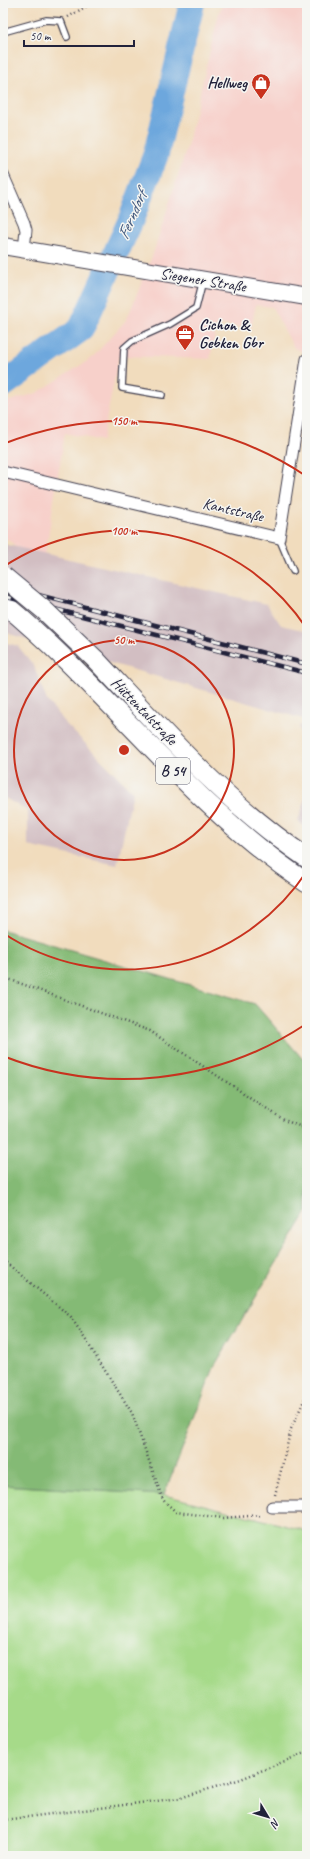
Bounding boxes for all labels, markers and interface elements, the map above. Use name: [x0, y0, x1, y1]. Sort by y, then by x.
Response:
scale bar: [24, 22, 134, 48]
text: 50 m: [30, 28, 52, 44]
shop icon: Hellweg: [250, 72, 272, 100]
place label: Hellweg: [207, 73, 248, 93]
water label: Ferndorf: [112, 182, 154, 242]
street label: Siegener Straße: [159, 263, 249, 297]
place label: Cichon & Gebken Gbr: [199, 315, 265, 353]
office icon: Cichon & Gebken Gbr: [174, 323, 196, 351]
text: 150 m: [111, 413, 138, 429]
street label: Kantstraße: [201, 493, 267, 527]
text: 100 m: [111, 523, 138, 539]
text: 50 m: [114, 632, 135, 648]
street label: Hüttentalstraße: [107, 673, 183, 751]
centre of rings: [117, 743, 131, 757]
road number: B 54: [156, 758, 190, 784]
north arrow: [248, 1797, 288, 1837]
text: N: [267, 1816, 283, 1832]

